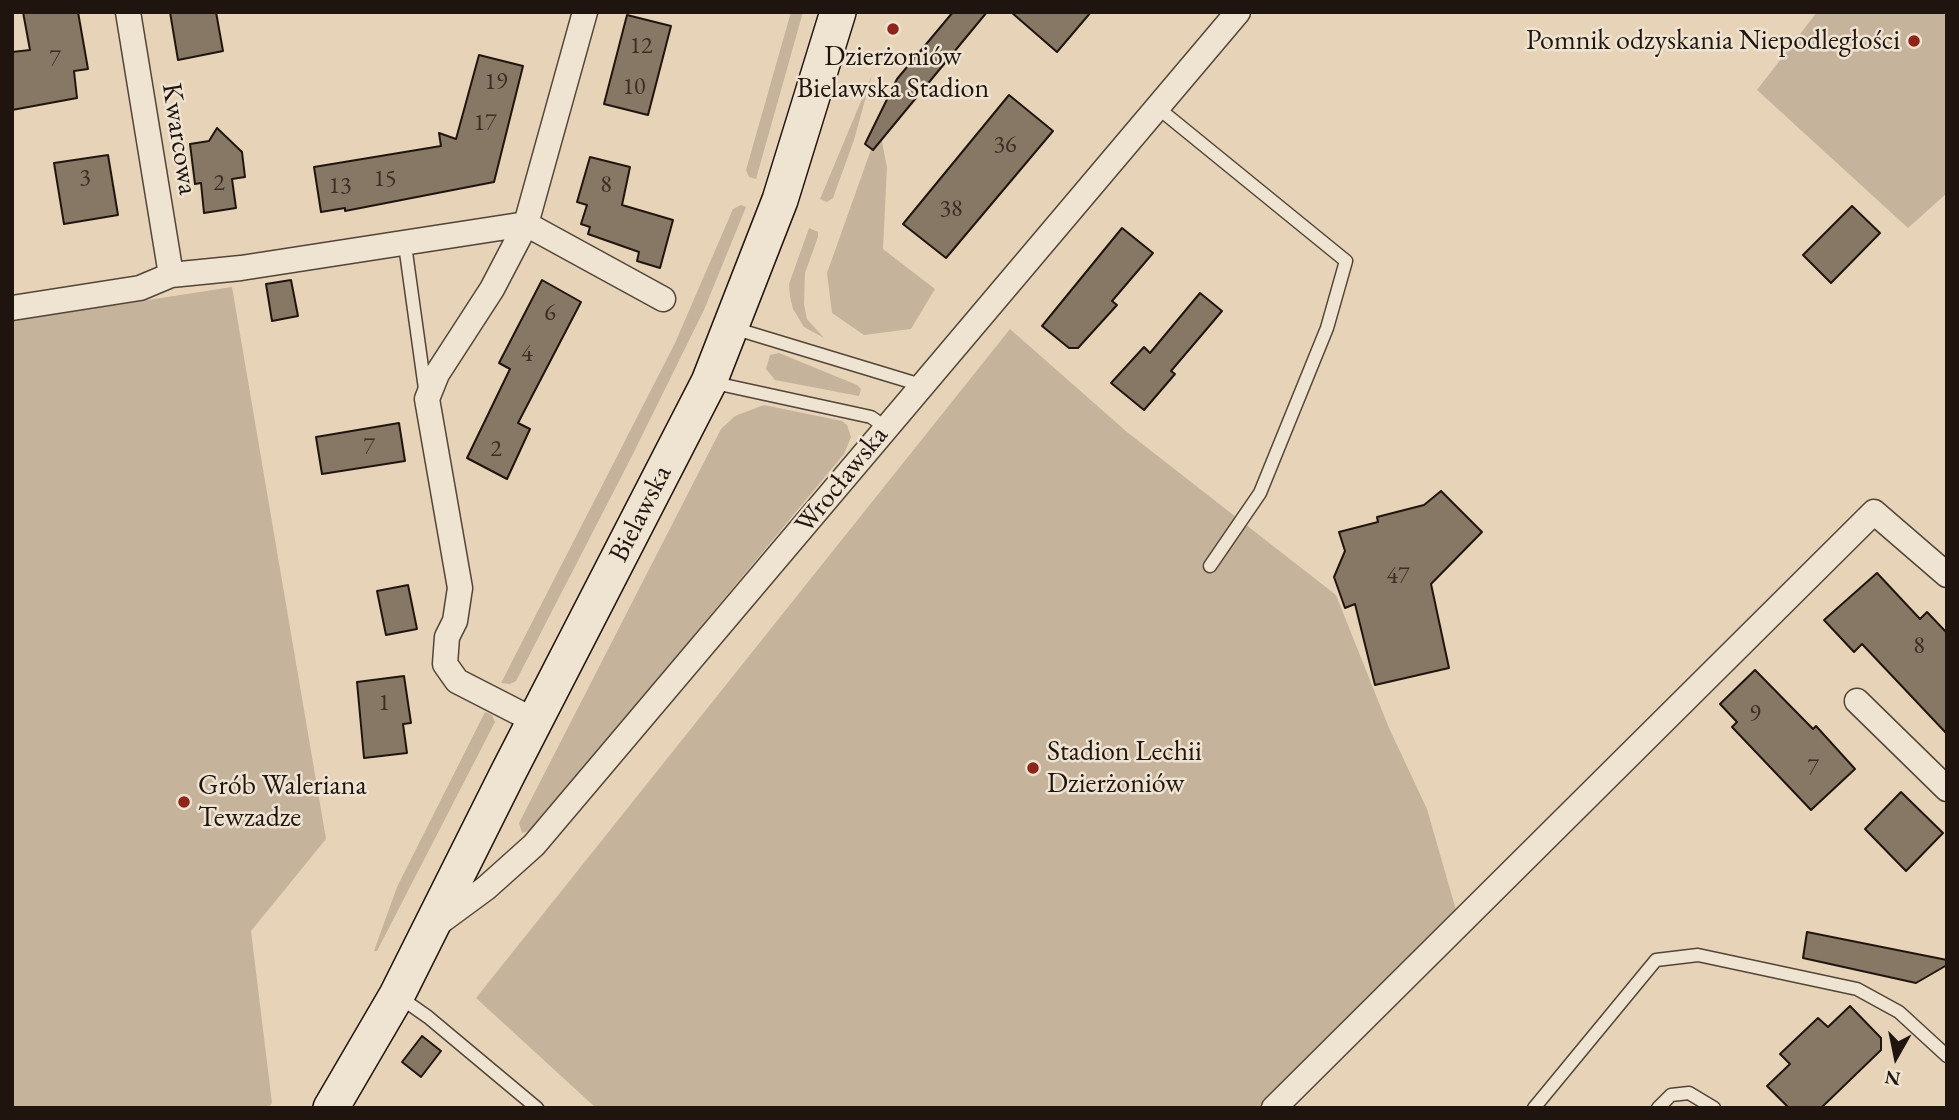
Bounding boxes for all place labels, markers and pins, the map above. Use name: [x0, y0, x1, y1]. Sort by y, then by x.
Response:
marker: Dzierżoniów Bielawska Stadion: [885, 21, 901, 37]
place label: Pomnik odzyskania Niepodległości: [1526, 24, 1900, 58]
marker: Pomnik odzyskania Niepodległości: [1906, 33, 1922, 49]
place label: Dzierżoniów Bielawska Stadion: [797, 40, 989, 106]
place label: Stadion Lechii Dzierżoniów: [1047, 735, 1202, 801]
marker: Stadion Lechii Dzierżoniów: [1025, 760, 1041, 776]
place label: Grób Waleriana Tewzadze: [198, 769, 367, 835]
marker: Grób Waleriana Tewzadze: [176, 794, 192, 810]

